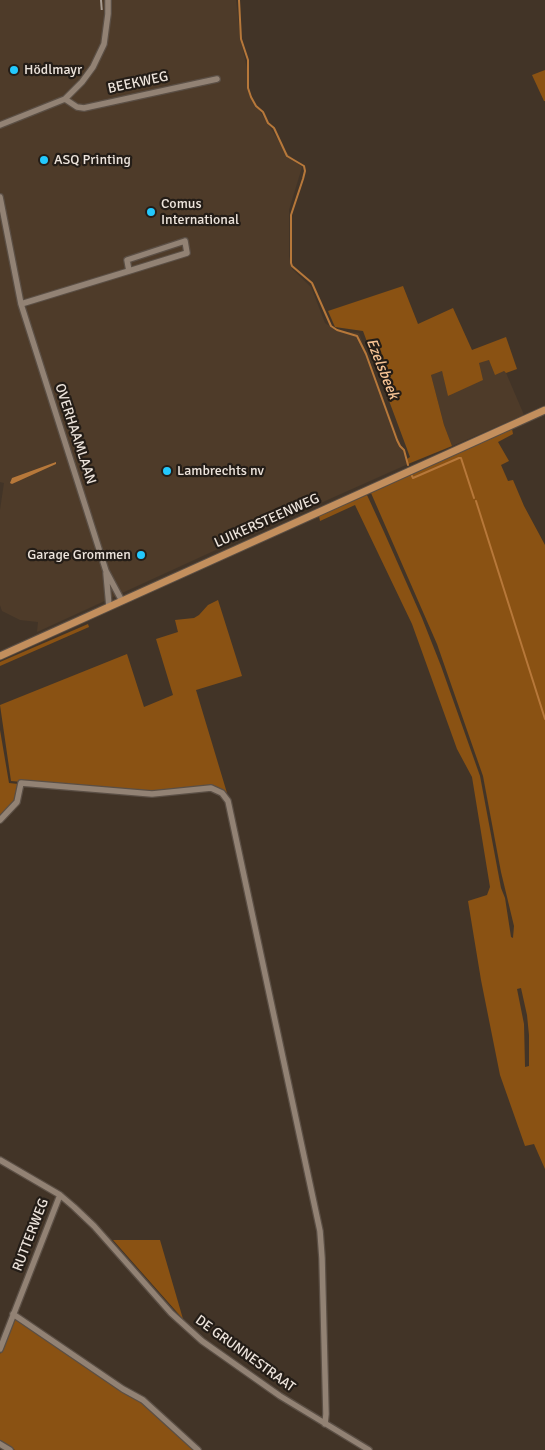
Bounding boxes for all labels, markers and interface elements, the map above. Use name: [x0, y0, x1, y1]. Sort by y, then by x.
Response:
place label: Hödlmayr: [24, 62, 82, 78]
marker: Hödlmayr: [8, 64, 20, 76]
street label: BEEKWEG: [106, 68, 170, 98]
place label: ASQ Printing: [54, 152, 131, 168]
marker: ASQ Printing: [38, 154, 50, 166]
place label: Comus International: [161, 196, 239, 228]
marker: Comus International: [145, 206, 157, 218]
water label: Ezelsbeek: [362, 336, 402, 402]
street label: OVERHAAMLAAN: [51, 381, 99, 487]
place label: Lambrechts nv: [177, 463, 264, 479]
marker: Lambrechts nv: [161, 465, 173, 477]
street label: LUIKERSTEENWEG: [212, 490, 322, 552]
place label: Garage Grommen: [27, 547, 131, 563]
marker: Garage Grommen: [135, 549, 147, 561]
street label: RUTTERWEG: [9, 1196, 53, 1274]
street label: DE GRUNNESTRAAT: [192, 1312, 298, 1396]

